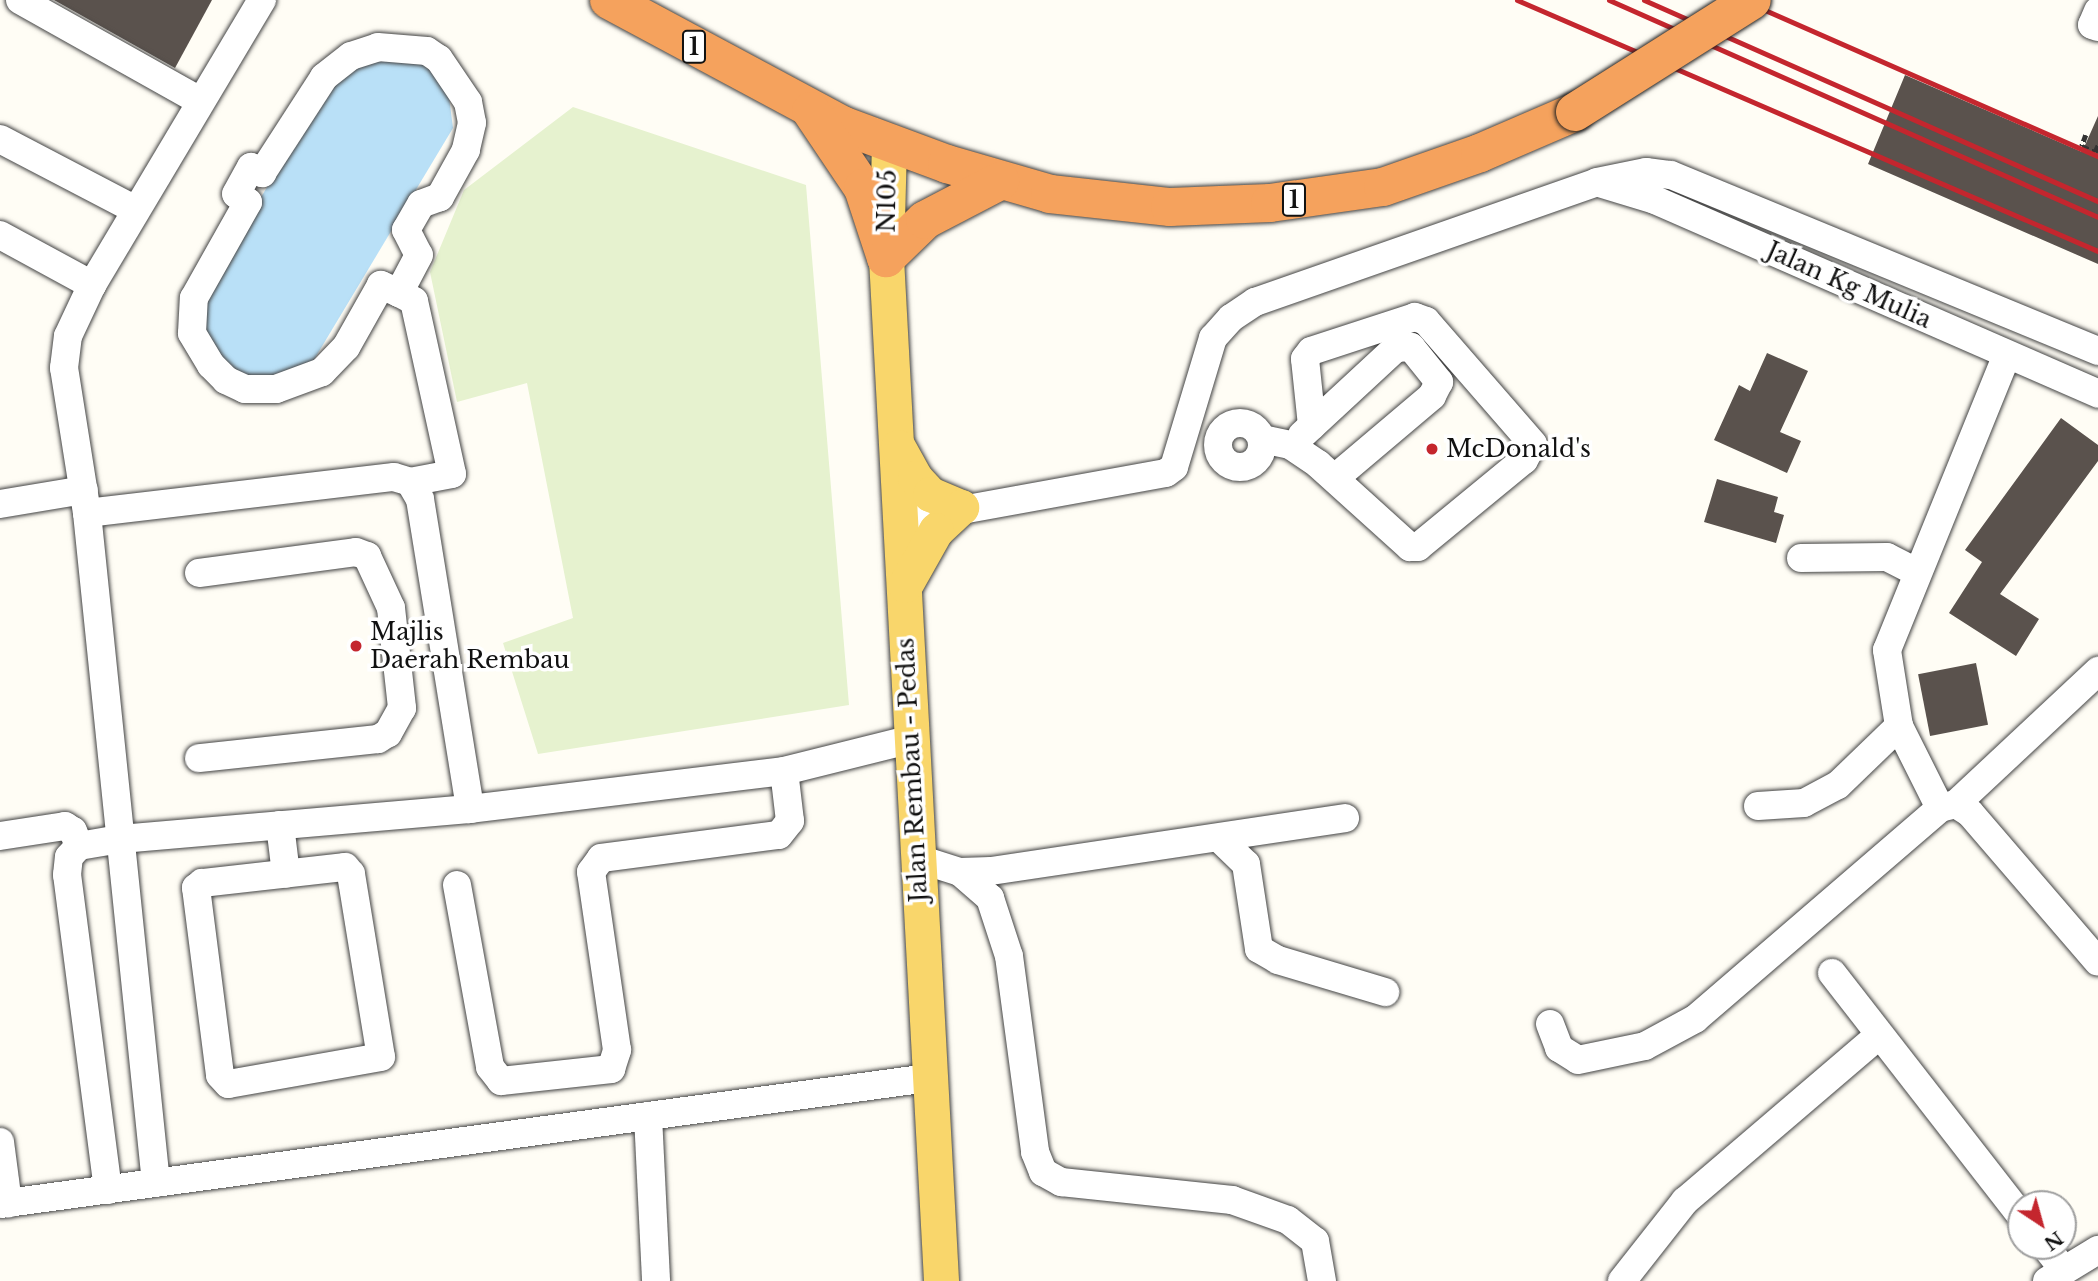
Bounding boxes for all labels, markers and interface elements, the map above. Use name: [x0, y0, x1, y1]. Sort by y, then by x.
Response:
road number: 1: [682, 28, 706, 66]
street label: N105: [872, 169, 902, 233]
road number: 1: [1282, 181, 1306, 220]
street label: Jalan Kg Mulia: [1762, 236, 1936, 334]
place label: McDonald's: [1446, 435, 1591, 463]
marker: McDonald's: [1424, 441, 1440, 457]
place label: Majlis Daerah Rembau: [370, 618, 570, 674]
street label: Jalan Rembau - Pedas: [891, 637, 933, 903]
marker: Majlis Daerah Rembau: [348, 638, 364, 654]
north arrow: [2007, 1190, 2077, 1260]
text: N: [2039, 1226, 2067, 1255]

